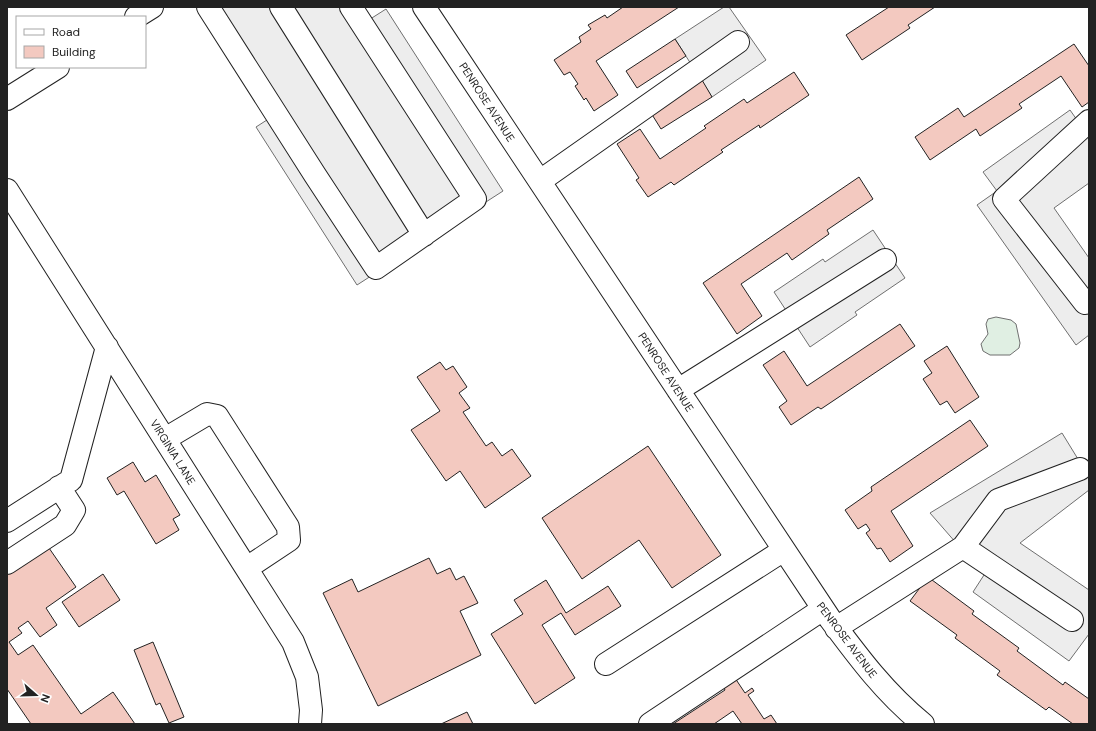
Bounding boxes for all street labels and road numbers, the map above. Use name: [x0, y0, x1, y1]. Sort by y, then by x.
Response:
street label: PENROSE AVENUE: [456, 60, 518, 144]
street label: PENROSE AVENUE: [635, 330, 697, 414]
street label: VIRGINIA LANE: [147, 417, 199, 487]
street label: PENROSE AVENUE: [814, 599, 880, 681]

